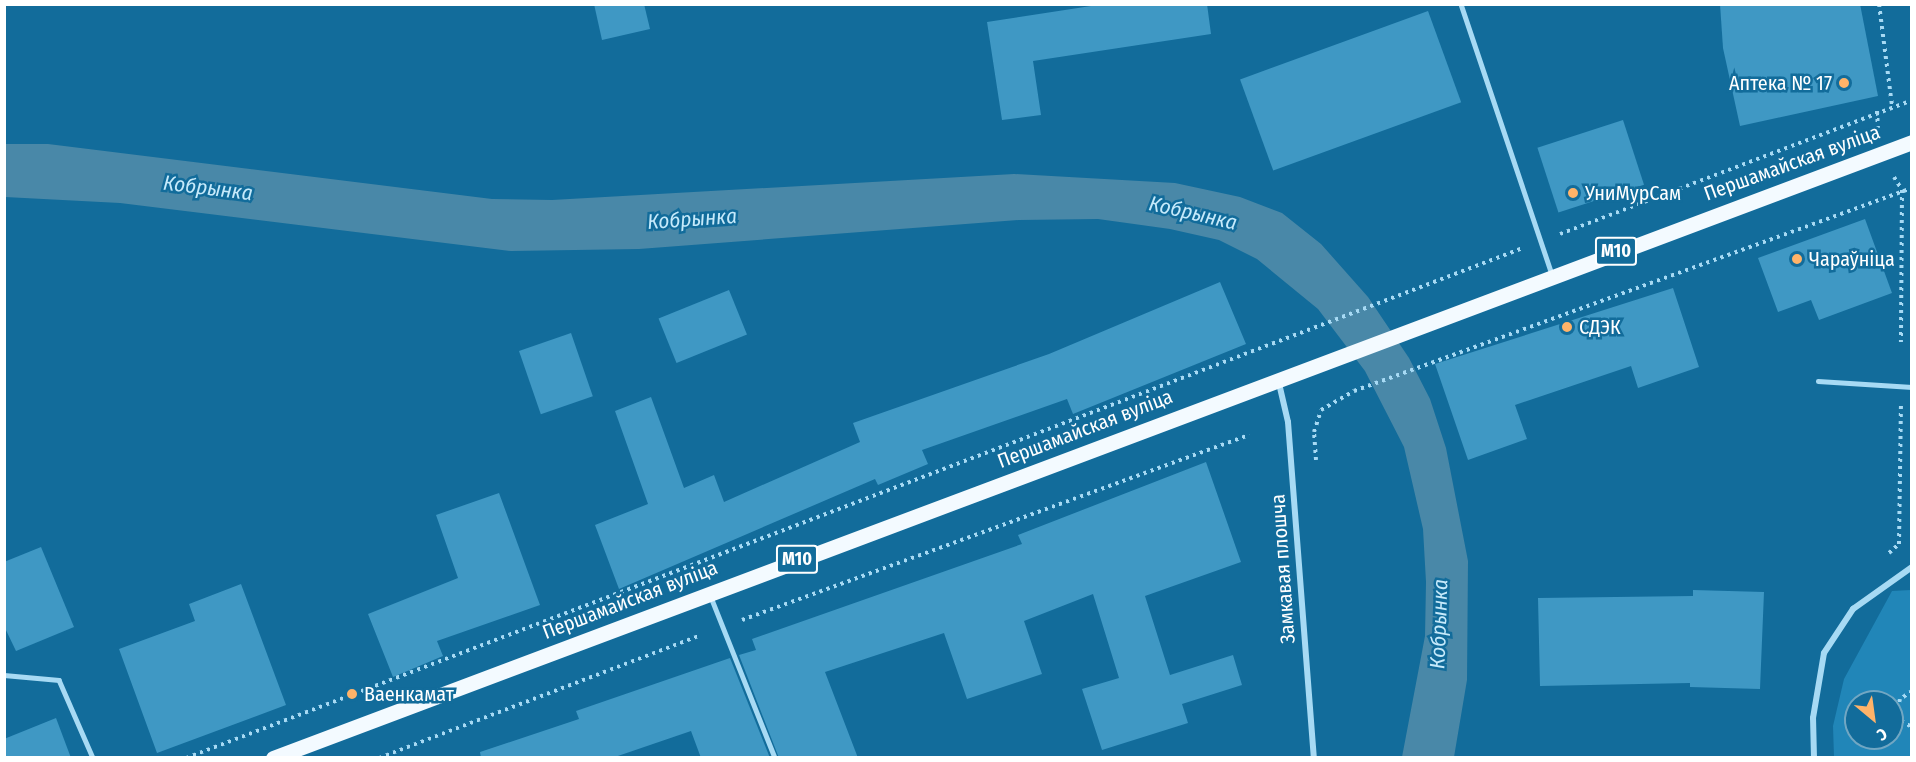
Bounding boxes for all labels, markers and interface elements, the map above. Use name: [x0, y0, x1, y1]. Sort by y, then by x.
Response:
place label: Аптека № 17: [1729, 71, 1832, 95]
marker: Аптека № 17: [1837, 76, 1851, 90]
street label: Першамайская вуліца: [1701, 120, 1883, 206]
water label: Кобрынка: [162, 170, 254, 206]
place label: УниМурСам: [1585, 181, 1681, 205]
marker: УниМурСам: [1566, 186, 1580, 200]
water label: Кобрынка: [1146, 191, 1240, 235]
water label: Кобрынка: [646, 203, 738, 235]
road number: М10: [1594, 236, 1638, 266]
place label: Чараўніца: [1809, 247, 1895, 271]
marker: Чараўніца: [1790, 252, 1804, 266]
place label: СДЭК: [1579, 315, 1621, 339]
marker: СДЭК: [1560, 320, 1574, 334]
street label: Першамайская вуліца: [994, 385, 1176, 473]
street label: Замкавая плошча: [1266, 493, 1300, 645]
road number: М10: [774, 544, 820, 574]
street label: Першамайская вуліца: [539, 556, 721, 644]
water label: Кобрынка: [1425, 579, 1453, 669]
place label: Ваенкамат: [364, 682, 454, 706]
marker: Ваенкамат: [345, 687, 359, 701]
north arrow: [1844, 690, 1904, 750]
text: С: [1874, 724, 1890, 745]

